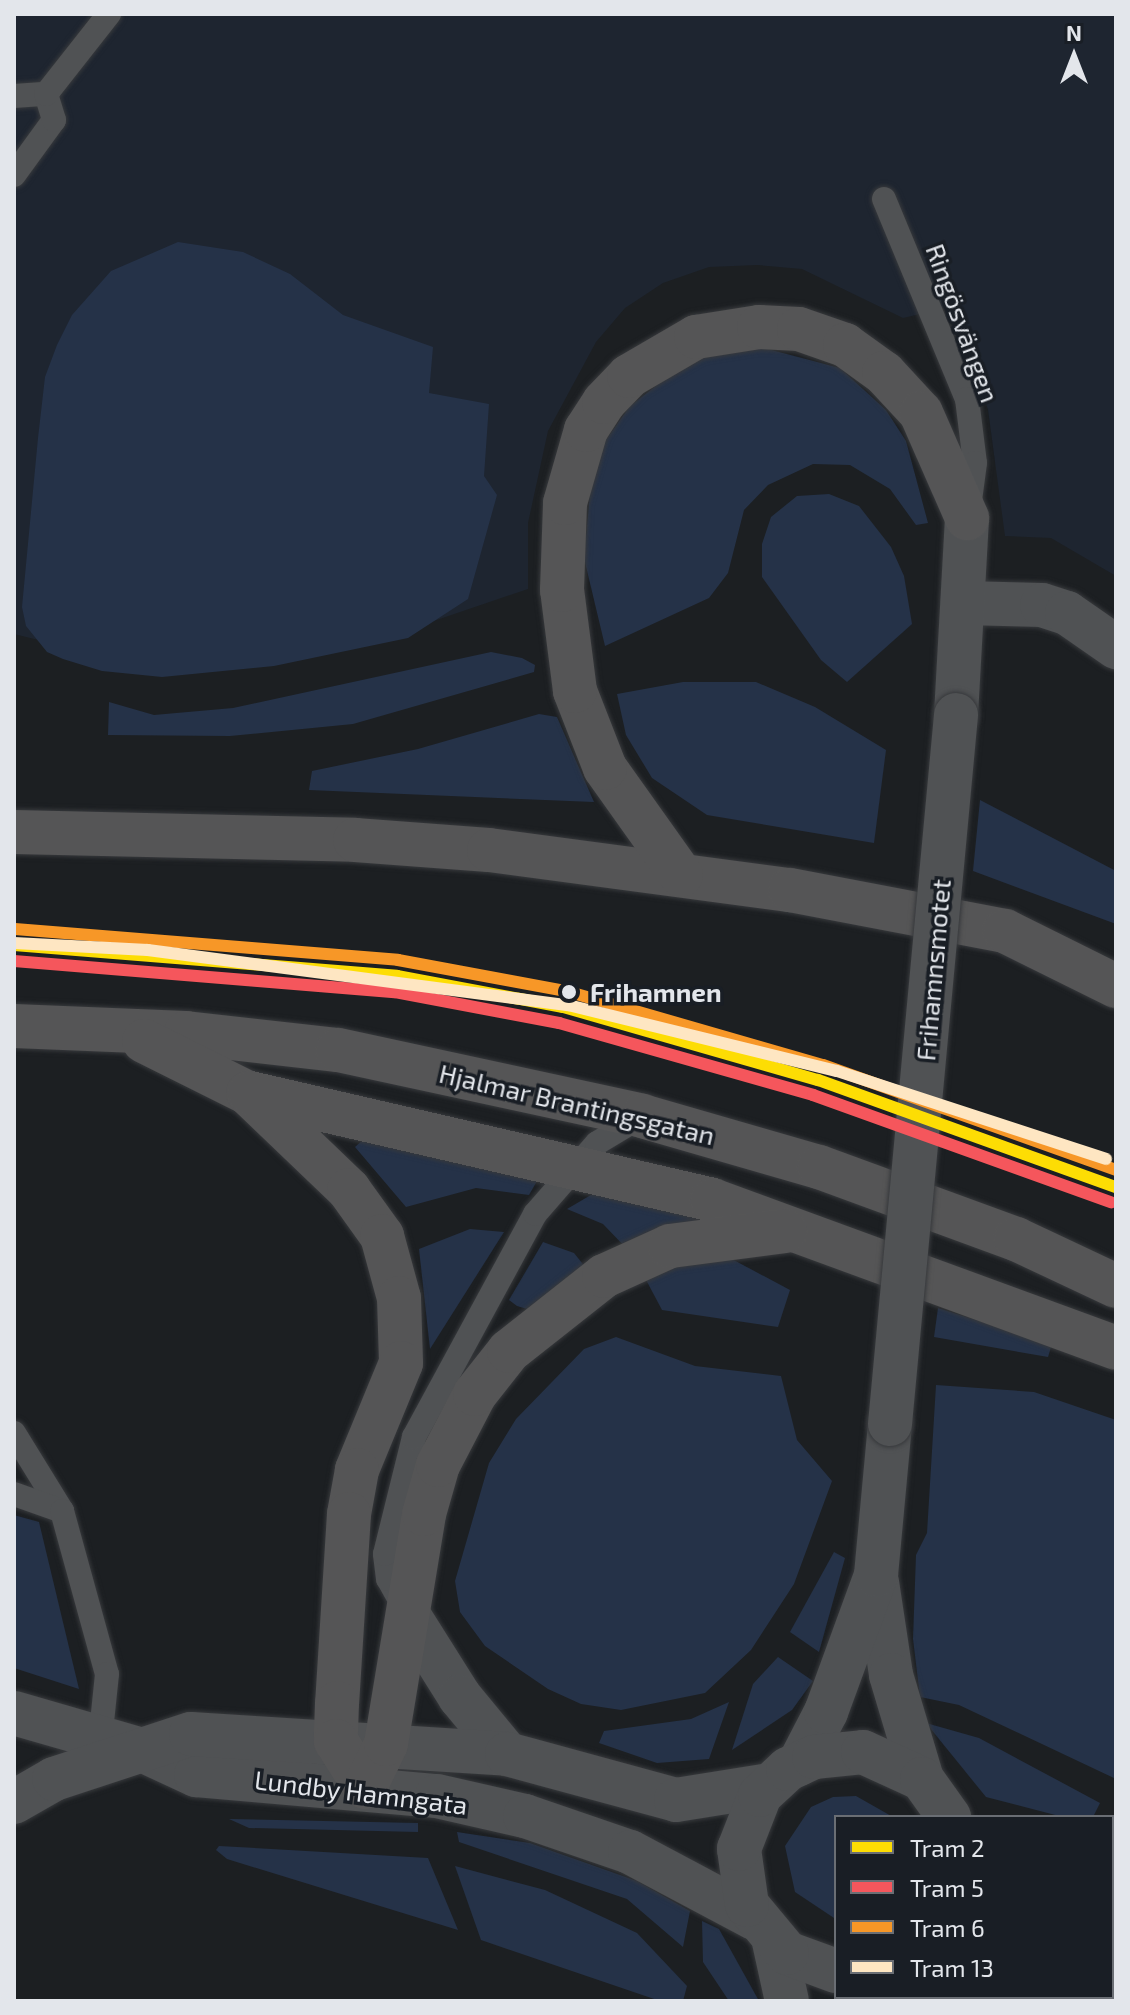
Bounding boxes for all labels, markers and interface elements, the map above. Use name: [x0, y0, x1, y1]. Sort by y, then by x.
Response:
north arrow: [1034, 16, 1114, 96]
text: N: [1066, 19, 1082, 45]
street label: Ringösvängen: [920, 239, 1006, 407]
street label: Frihamnsmotet: [910, 878, 956, 1062]
place label: Frihamnen: [590, 976, 722, 1008]
marker: Frihamnen: [555, 978, 583, 1006]
street label: Hjalmar Brantingsgatan: [436, 1057, 718, 1151]
street label: Lundby Hamngata: [253, 1763, 469, 1821]
legend: [834, 1815, 1114, 1999]
text: Tram 2: [910, 1833, 984, 1862]
text: Tram 5: [910, 1873, 984, 1902]
text: Tram 6: [910, 1913, 985, 1942]
text: Tram 13: [910, 1953, 994, 1982]

